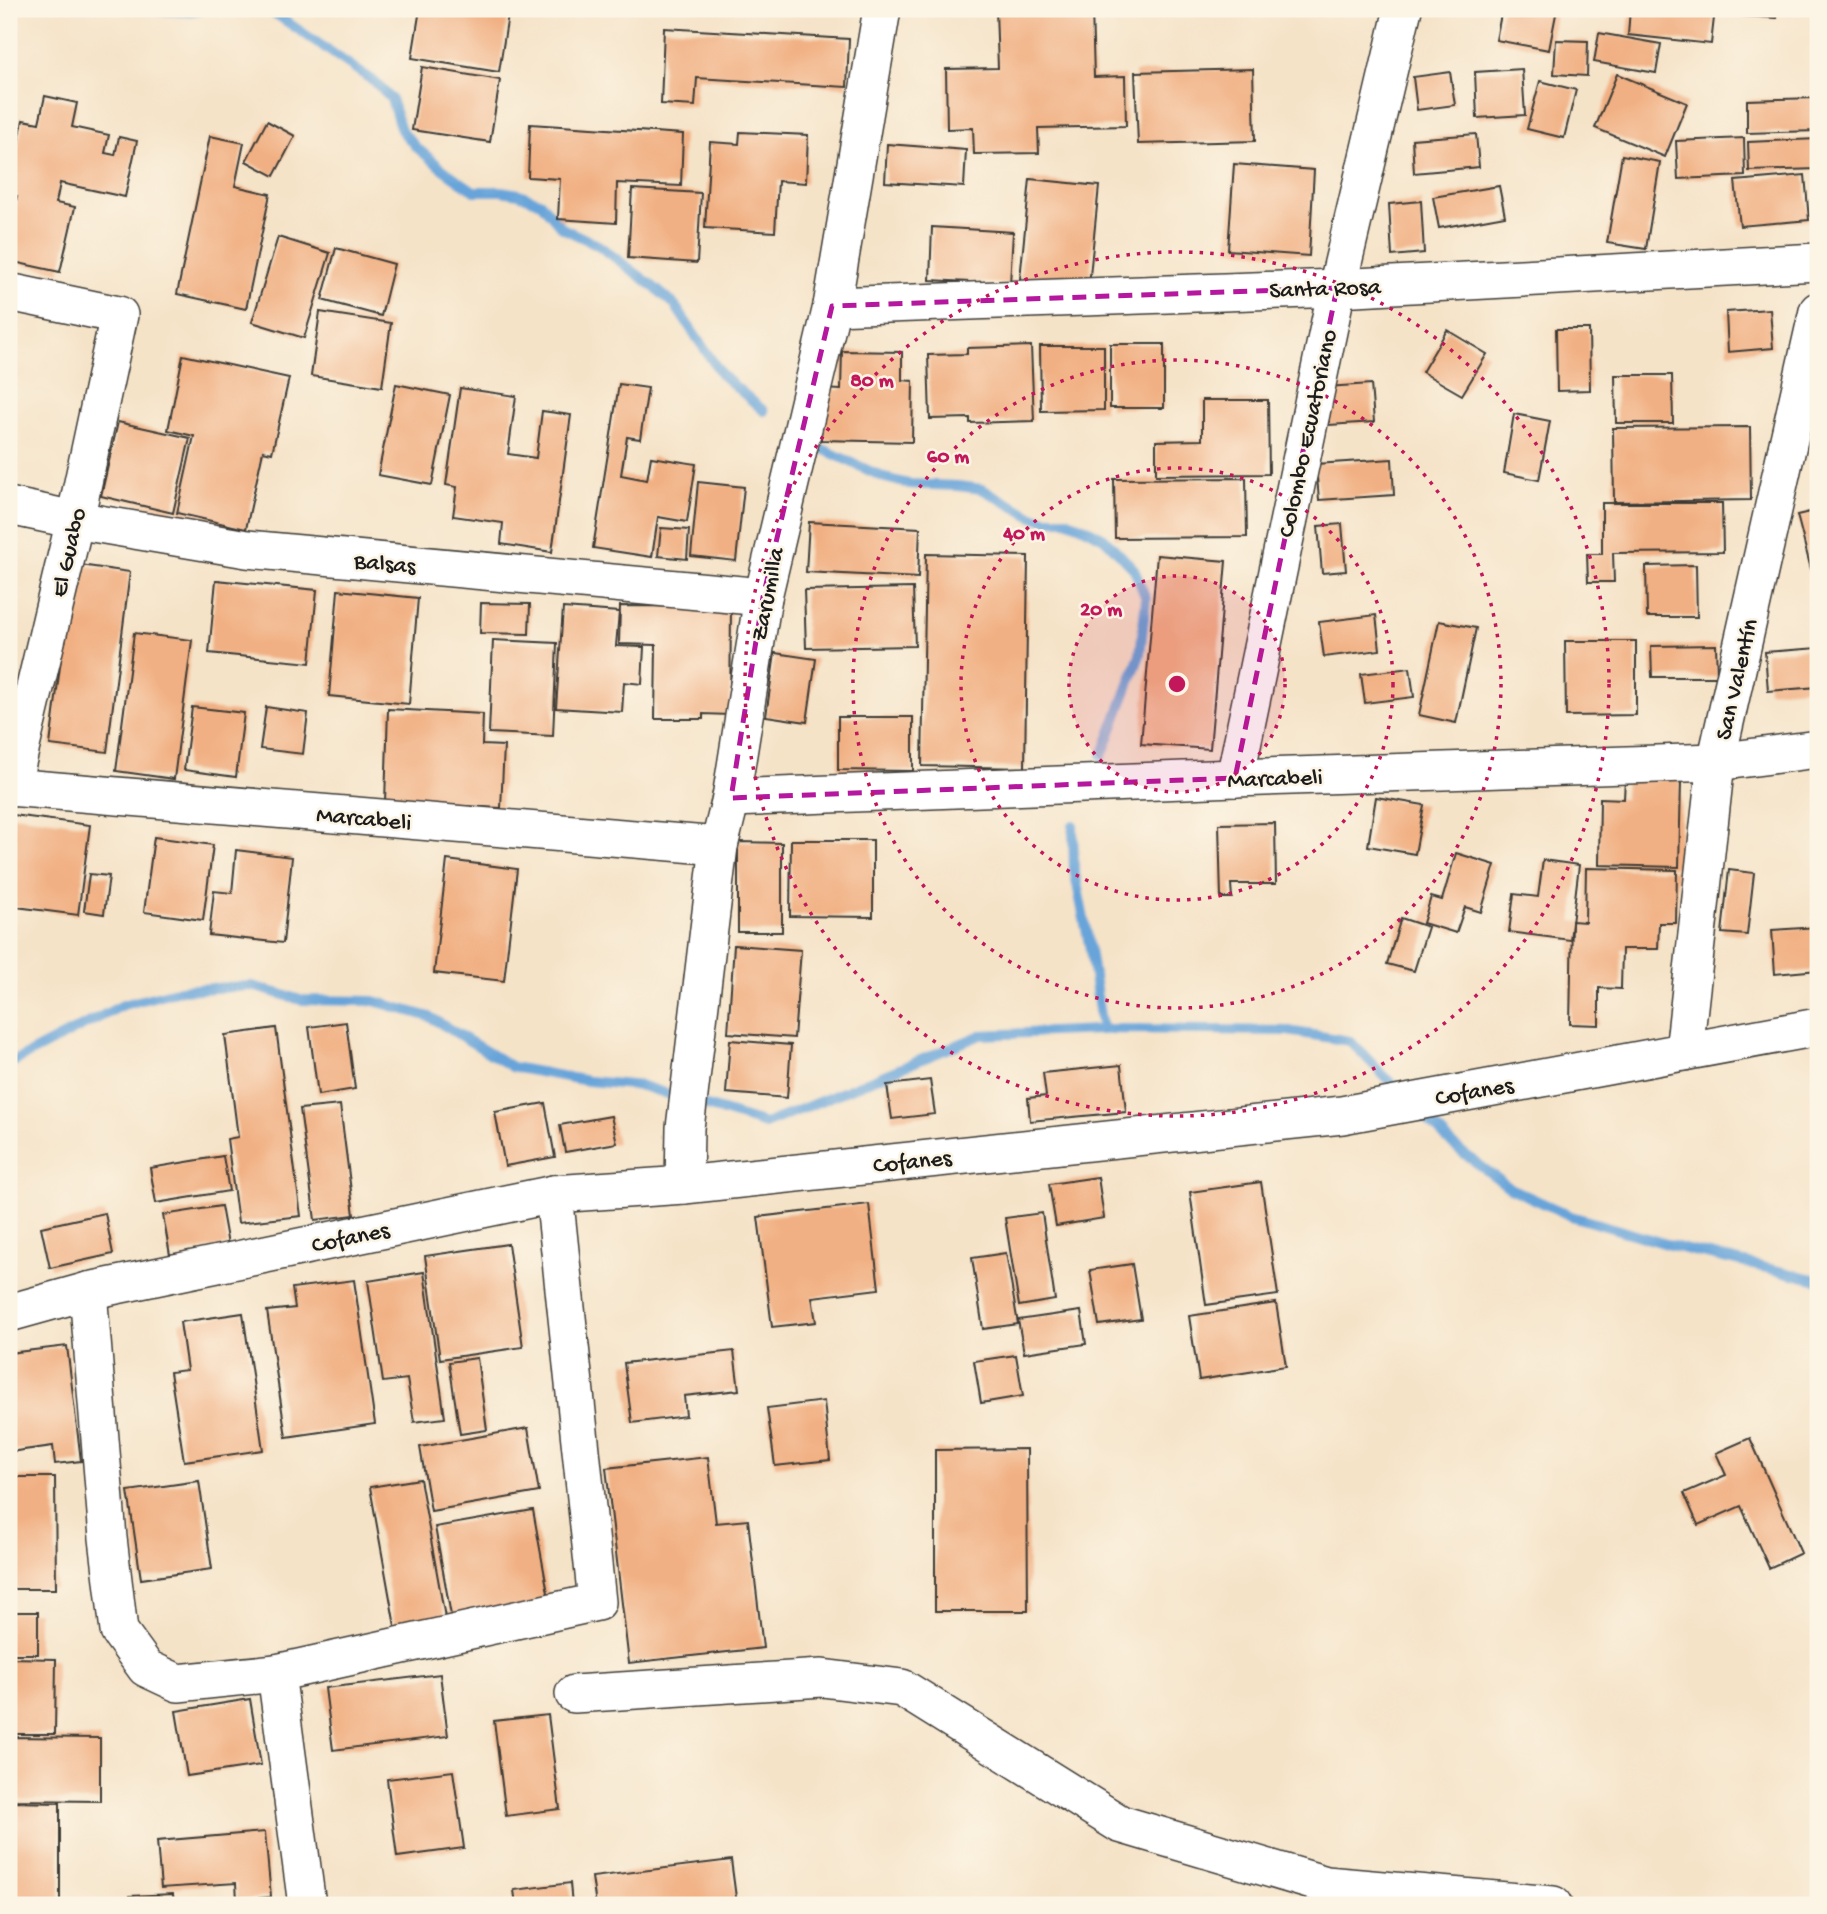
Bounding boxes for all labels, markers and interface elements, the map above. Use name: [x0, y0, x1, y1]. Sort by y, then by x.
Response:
street label: Santa Rosa: [1269, 274, 1382, 307]
street label: Colombo Ecuatoriano: [1273, 327, 1346, 540]
text: 80 m: [850, 370, 894, 395]
text: 60 m: [927, 446, 969, 471]
street label: El Guabo: [46, 505, 95, 600]
text: 40 m: [1002, 523, 1045, 548]
street label: Zarumilla: [746, 545, 793, 644]
street label: Balsas: [352, 548, 418, 583]
text: 20 m: [1080, 599, 1122, 624]
street label: San Valentín: [1710, 616, 1767, 743]
centre of rings: [1165, 672, 1189, 696]
street label: Marcabeli: [1227, 764, 1323, 797]
street label: Marcabeli: [315, 802, 413, 839]
street label: Cofanes: [1433, 1072, 1517, 1115]
street label: Cofanes: [872, 1145, 954, 1182]
street label: Cofanes: [309, 1217, 393, 1262]

